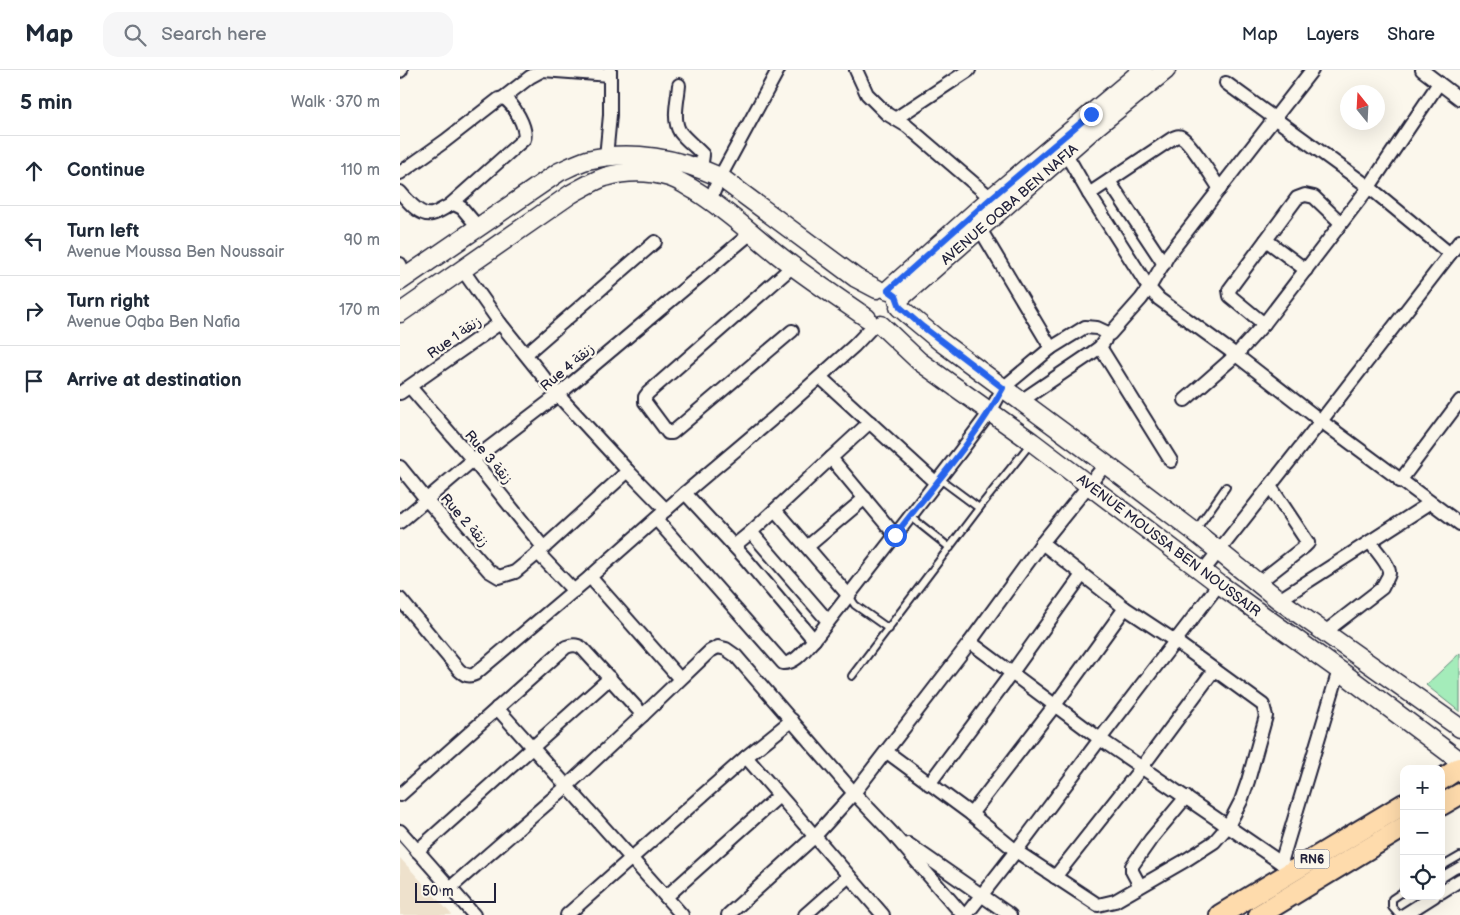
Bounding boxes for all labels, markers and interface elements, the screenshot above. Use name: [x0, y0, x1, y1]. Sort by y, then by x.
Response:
search box: [103, 12, 453, 57]
text: Map: [25, 20, 73, 49]
icon: search: [121, 21, 149, 49]
text: Search here: [161, 23, 267, 46]
text: Map: [1242, 24, 1278, 45]
text: Layers: [1306, 24, 1359, 45]
text: Share: [1387, 24, 1435, 45]
north arrow: [1340, 85, 1385, 130]
text: 5 min: [20, 90, 73, 115]
text: Walk · 370 m: [291, 93, 380, 112]
route end: [1080, 103, 1103, 126]
street label: AVENUE OQBA BEN NAFIA: [937, 140, 1082, 268]
icon: ahead: [20, 157, 48, 185]
text: Continue: [67, 159, 145, 182]
text: 110 m: [341, 161, 380, 180]
text: Turn left: [67, 220, 139, 243]
icon: left: [20, 227, 48, 255]
text: 90 m: [344, 231, 380, 250]
text: Avenue Moussa Ben Noussair: [67, 243, 284, 262]
text: Turn right: [67, 290, 150, 313]
icon: right: [20, 297, 48, 325]
text: 170 m: [339, 301, 380, 320]
text: Avenue Oqba Ben Nafia: [67, 313, 240, 332]
street label: Rue 1 زنقة: [424, 313, 485, 362]
street label: Rue 4 زنقة: [537, 340, 598, 395]
icon: arrive: [20, 367, 48, 395]
text: Arrive at destination: [67, 369, 242, 392]
street label: Rue 3 زنقة: [461, 427, 516, 488]
street label: AVENUE MOUSSA BEN NOUSSAIR: [1073, 471, 1264, 620]
street label: Rue 2 زنقة: [437, 490, 492, 550]
route start: [884, 524, 907, 547]
map controls: [1400, 765, 1445, 900]
button: +: [1400, 765, 1445, 810]
button: −: [1400, 810, 1445, 855]
road number: RN6: [1294, 850, 1330, 869]
button: locate: [1400, 855, 1445, 900]
scale bar: [415, 880, 496, 903]
text: 50 m: [422, 883, 454, 900]

